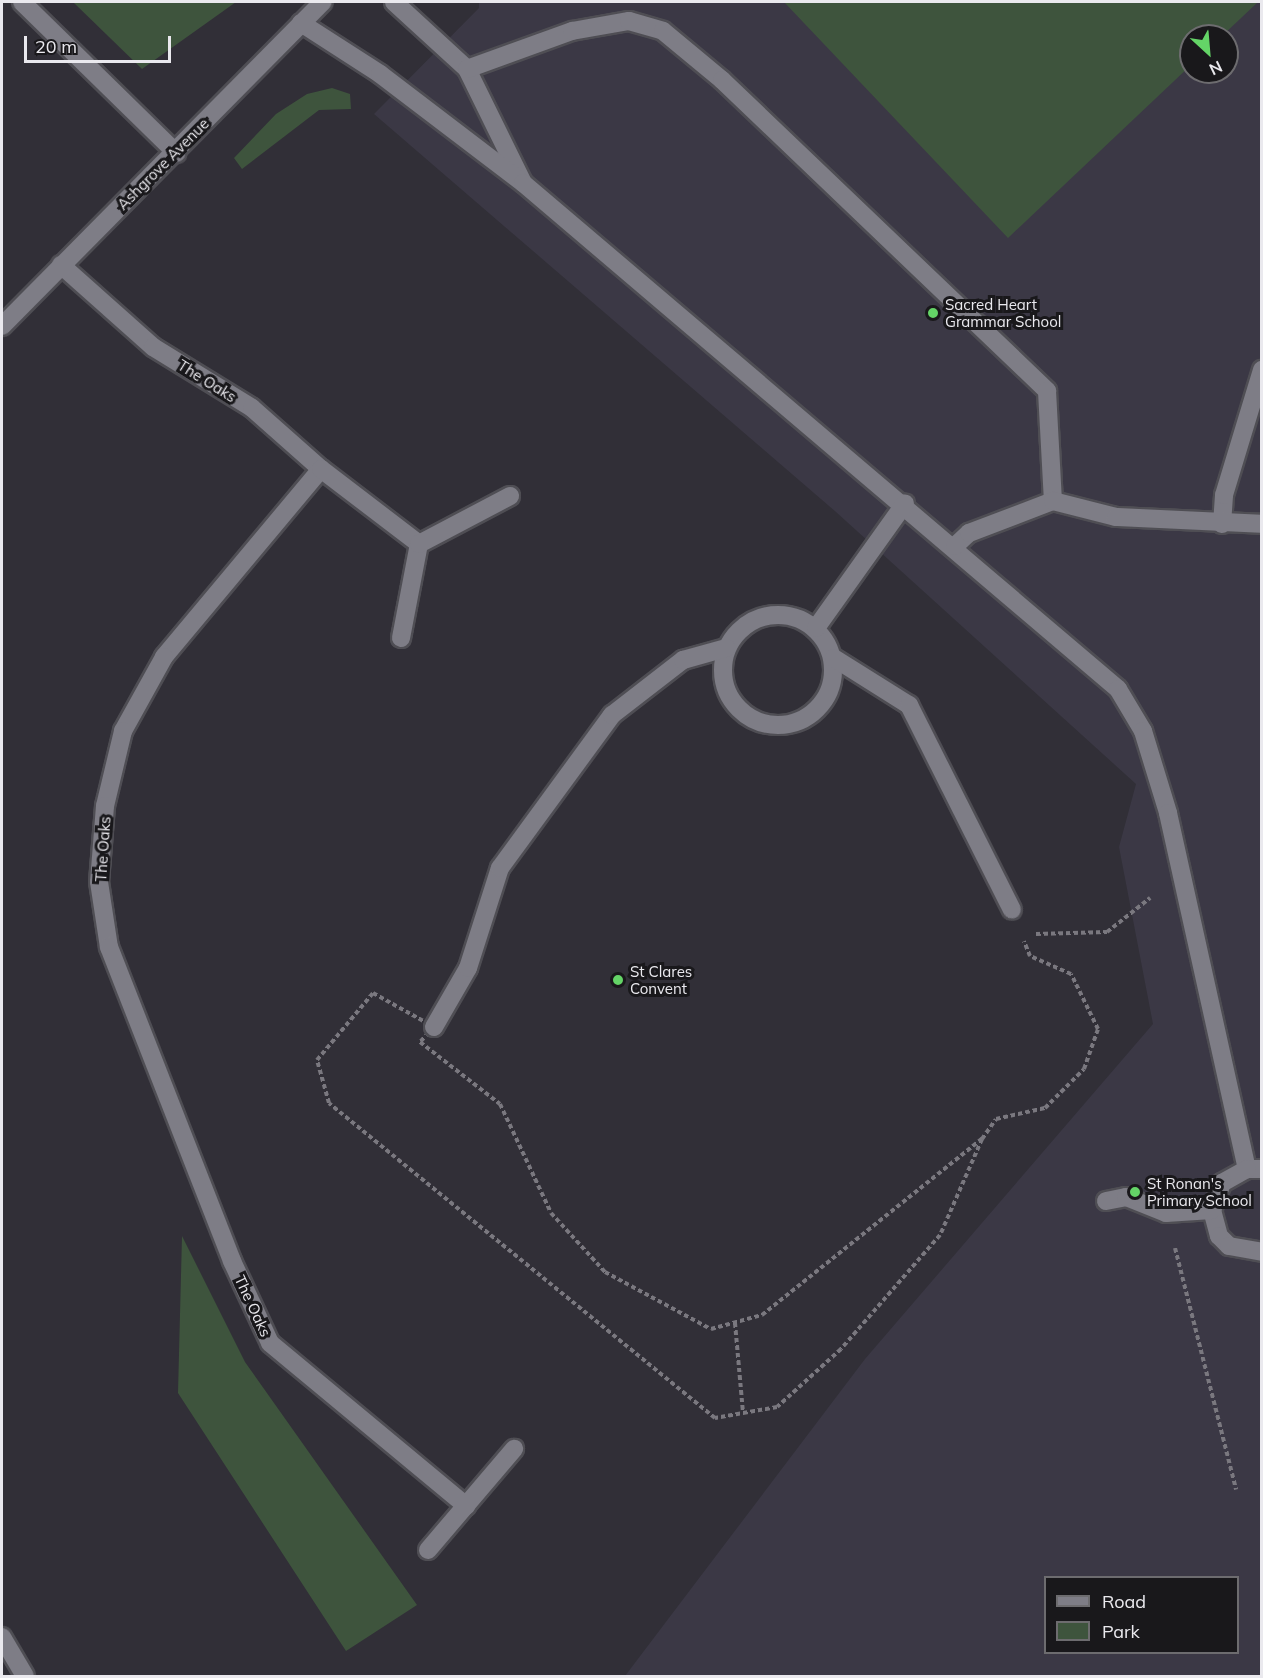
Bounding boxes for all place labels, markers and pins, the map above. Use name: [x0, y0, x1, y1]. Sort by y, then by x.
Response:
place label: Sacred Heart Grammar School: [945, 295, 1061, 330]
marker: Sacred Heart Grammar School: [926, 306, 940, 320]
place label: St Clares Convent: [630, 962, 692, 997]
marker: St Clares Convent: [611, 973, 625, 987]
place label: St Ronan's Primary School: [1147, 1174, 1252, 1209]
marker: St Ronan's Primary School: [1128, 1185, 1142, 1199]

